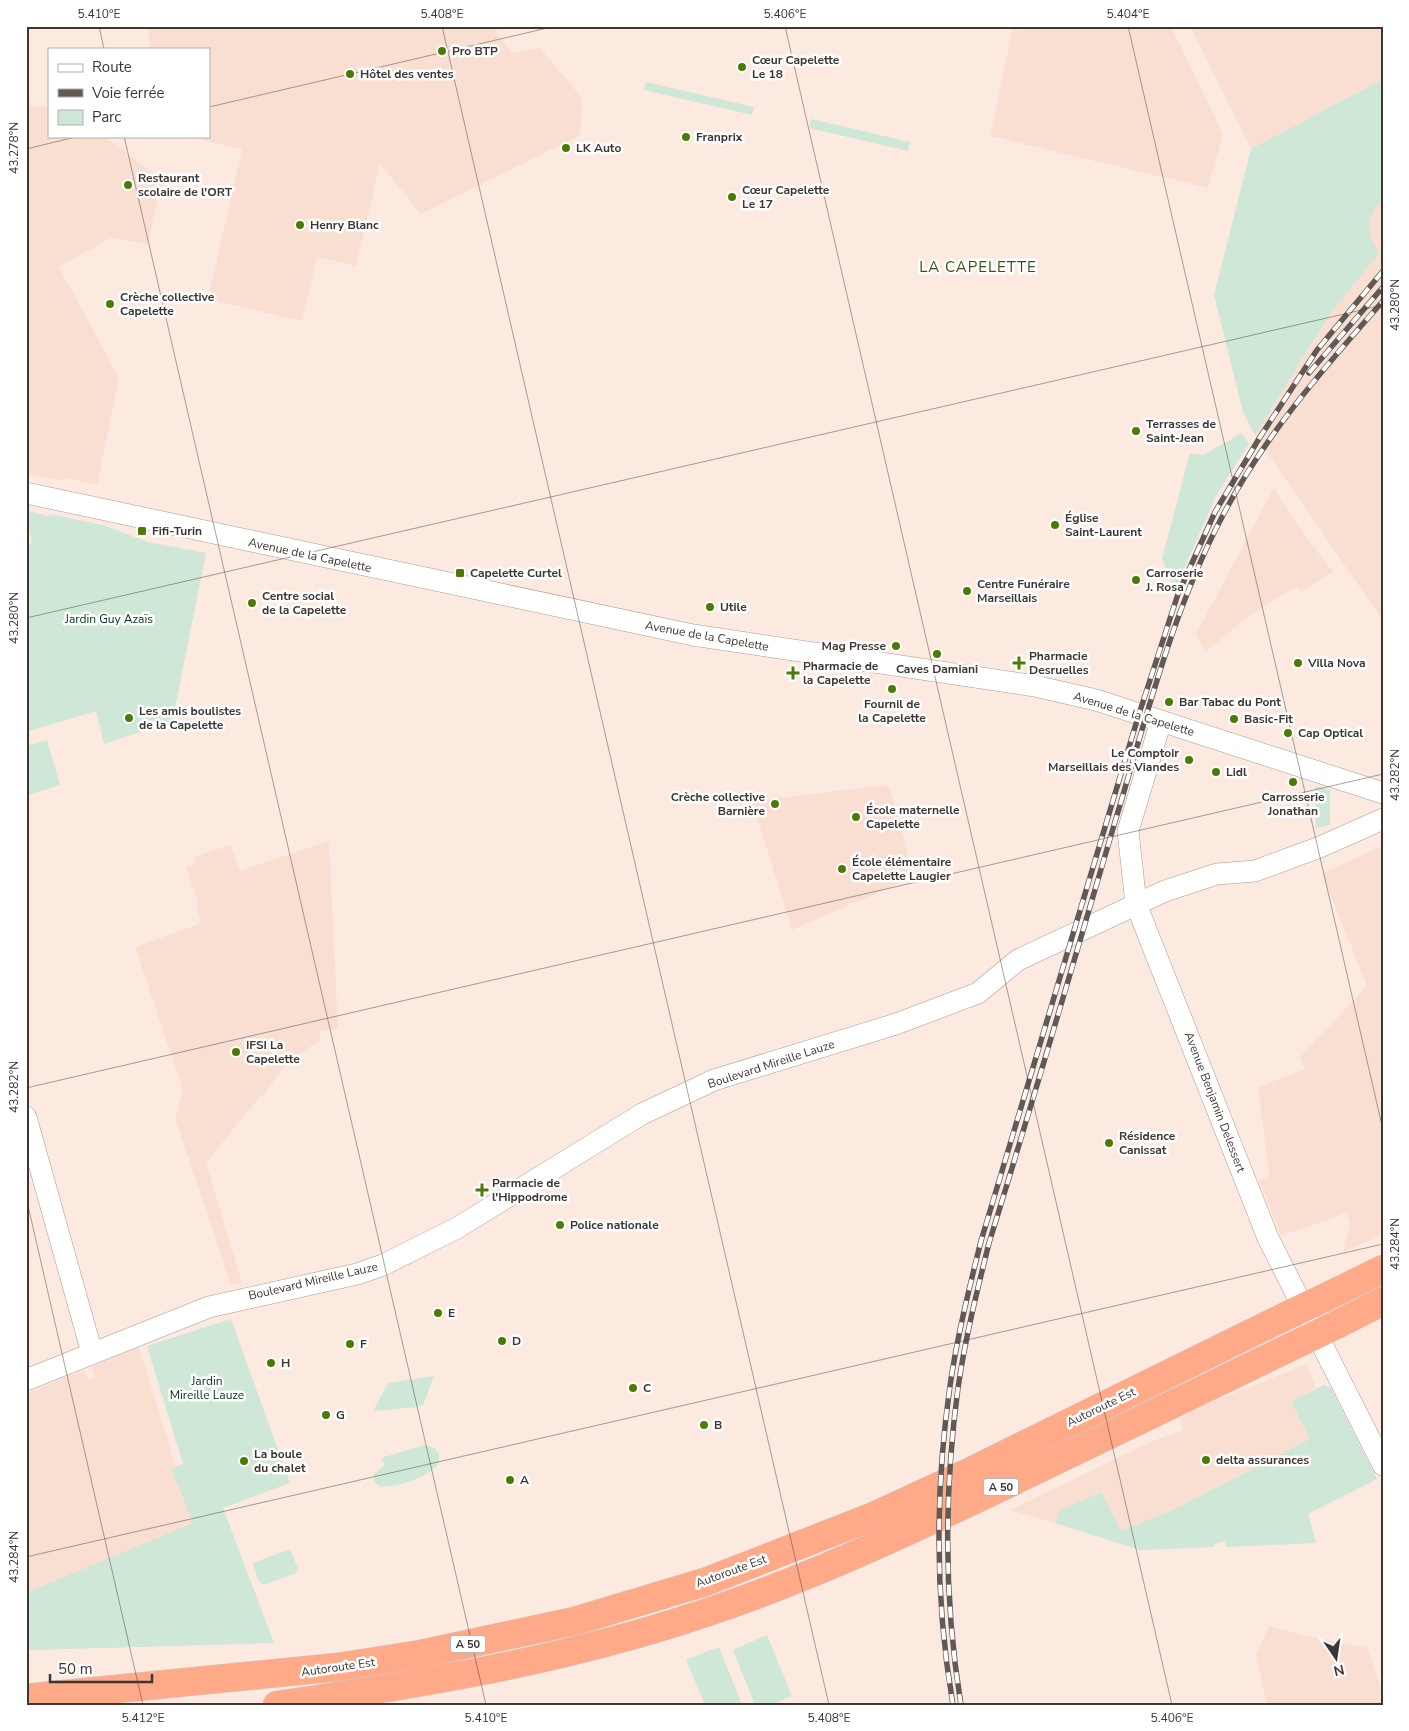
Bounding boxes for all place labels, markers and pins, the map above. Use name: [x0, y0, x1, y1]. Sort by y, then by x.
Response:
place label: Pro BTP: [452, 43, 498, 59]
marker: Pro BTP: [436, 45, 448, 57]
place label: Cœur Capelette Le 18: [752, 52, 840, 82]
marker: Cœur Capelette Le 18: [736, 61, 748, 73]
place label: Hôtel des ventes: [360, 66, 454, 82]
marker: Hôtel des ventes: [344, 68, 356, 80]
place label: Franprix: [696, 129, 743, 145]
marker: Franprix: [680, 131, 692, 143]
place label: LK Auto: [576, 140, 621, 156]
marker: LK Auto: [560, 142, 572, 154]
place label: Restaurant scolaire de l'ORT: [138, 170, 233, 200]
marker: Restaurant scolaire de l'ORT: [122, 179, 134, 191]
place label: Cœur Capelette Le 17: [742, 182, 830, 212]
marker: Cœur Capelette Le 17: [726, 191, 738, 203]
place label: Henry Blanc: [310, 217, 379, 233]
marker: Henry Blanc: [294, 219, 306, 231]
place label: Crèche collective Capelette: [120, 289, 215, 319]
marker: Crèche collective Capelette: [104, 298, 116, 310]
place label: Terrasses de Saint-Jean: [1146, 416, 1216, 446]
marker: Terrasses de Saint-Jean: [1130, 425, 1142, 437]
place label: Église Saint-Laurent: [1065, 510, 1142, 540]
marker: Église Saint-Laurent: [1049, 519, 1061, 531]
place label: Fifi-Turin: [152, 523, 202, 539]
marker: Fifi-Turin: [136, 525, 148, 537]
place label: Capelette Curtel: [470, 565, 562, 581]
place label: Carroserie J. Rosa: [1145, 565, 1204, 595]
marker: Capelette Curtel: [454, 567, 466, 579]
marker: Carroserie J. Rosa: [1130, 574, 1142, 586]
place label: Centre Funéraire Marseillais: [977, 576, 1070, 606]
marker: Centre Funéraire Marseillais: [961, 585, 973, 597]
place label: Centre social de la Capelette: [262, 588, 347, 618]
marker: Centre social de la Capelette: [246, 597, 258, 609]
place label: Utile: [720, 599, 747, 615]
marker: Utile: [704, 601, 716, 613]
place label: Mag Presse: [821, 638, 886, 654]
marker: Mag Presse: [890, 640, 902, 652]
marker: Caves Damiani: [931, 648, 943, 660]
place label: Pharmacie Desruelles: [1029, 648, 1089, 678]
place label: Villa Nova: [1307, 655, 1366, 671]
marker: Pharmacie Desruelles: [1013, 657, 1025, 669]
marker: Villa Nova: [1292, 657, 1304, 669]
place label: Pharmacie de la Capelette: [803, 658, 879, 688]
place label: Caves Damiani: [896, 661, 978, 677]
marker: Pharmacie de la Capelette: [787, 667, 799, 679]
marker: Fournil de la Capelette: [886, 683, 898, 695]
place label: Bar Tabac du Pont: [1179, 694, 1281, 710]
place label: Fournil de la Capelette: [858, 696, 926, 726]
marker: Bar Tabac du Pont: [1163, 696, 1175, 708]
place label: Les amis boulistes de la Capelette: [139, 703, 241, 733]
place label: Basic-Fit: [1244, 711, 1293, 727]
marker: Les amis boulistes de la Capelette: [123, 712, 135, 724]
marker: Basic-Fit: [1228, 713, 1240, 725]
place label: Cap Optical: [1298, 725, 1363, 741]
marker: Cap Optical: [1282, 727, 1294, 739]
place label: Le Comptoir Marseillais des Viandes: [1048, 745, 1179, 775]
marker: Le Comptoir Marseillais des Viandes: [1183, 754, 1195, 766]
place label: Lidl: [1226, 764, 1247, 780]
marker: Lidl: [1210, 766, 1222, 778]
marker: Carrosserie Jonathan: [1287, 776, 1299, 788]
place label: Crèche collective Barnière: [671, 789, 765, 819]
place label: Carrosserie Jonathan: [1261, 789, 1325, 819]
marker: Crèche collective Barnière: [769, 798, 781, 810]
place label: École maternelle Capelette: [866, 802, 960, 832]
marker: École maternelle Capelette: [850, 811, 862, 823]
place label: École élémentaire Capelette Laugier: [852, 854, 952, 884]
marker: École élémentaire Capelette Laugier: [836, 863, 848, 875]
place label: IFSI La Capelette: [246, 1037, 300, 1067]
marker: IFSI La Capelette: [230, 1046, 242, 1058]
place label: Résidence Canissat: [1119, 1128, 1176, 1158]
marker: Résidence Canissat: [1103, 1137, 1115, 1149]
place label: Parmacie de l'Hippodrome: [492, 1175, 568, 1205]
marker: Parmacie de l'Hippodrome: [476, 1184, 488, 1196]
place label: Police nationale: [570, 1217, 659, 1233]
marker: Police nationale: [554, 1219, 566, 1231]
place label: E: [448, 1305, 455, 1321]
marker: E: [432, 1307, 444, 1319]
place label: D: [512, 1333, 521, 1349]
marker: D: [496, 1335, 508, 1347]
place label: F: [360, 1336, 367, 1352]
marker: F: [344, 1338, 356, 1350]
place label: H: [281, 1355, 290, 1371]
marker: H: [265, 1357, 277, 1369]
place label: C: [643, 1380, 651, 1396]
marker: C: [627, 1382, 639, 1394]
place label: G: [336, 1407, 345, 1423]
marker: G: [320, 1409, 332, 1421]
place label: B: [714, 1417, 722, 1433]
marker: B: [698, 1419, 710, 1431]
place label: La boule du chalet: [254, 1446, 306, 1476]
place label: delta assurances: [1216, 1452, 1309, 1468]
marker: delta assurances: [1200, 1454, 1212, 1466]
marker: La boule du chalet: [238, 1455, 250, 1467]
place label: A: [520, 1472, 529, 1488]
marker: A: [504, 1474, 516, 1486]

